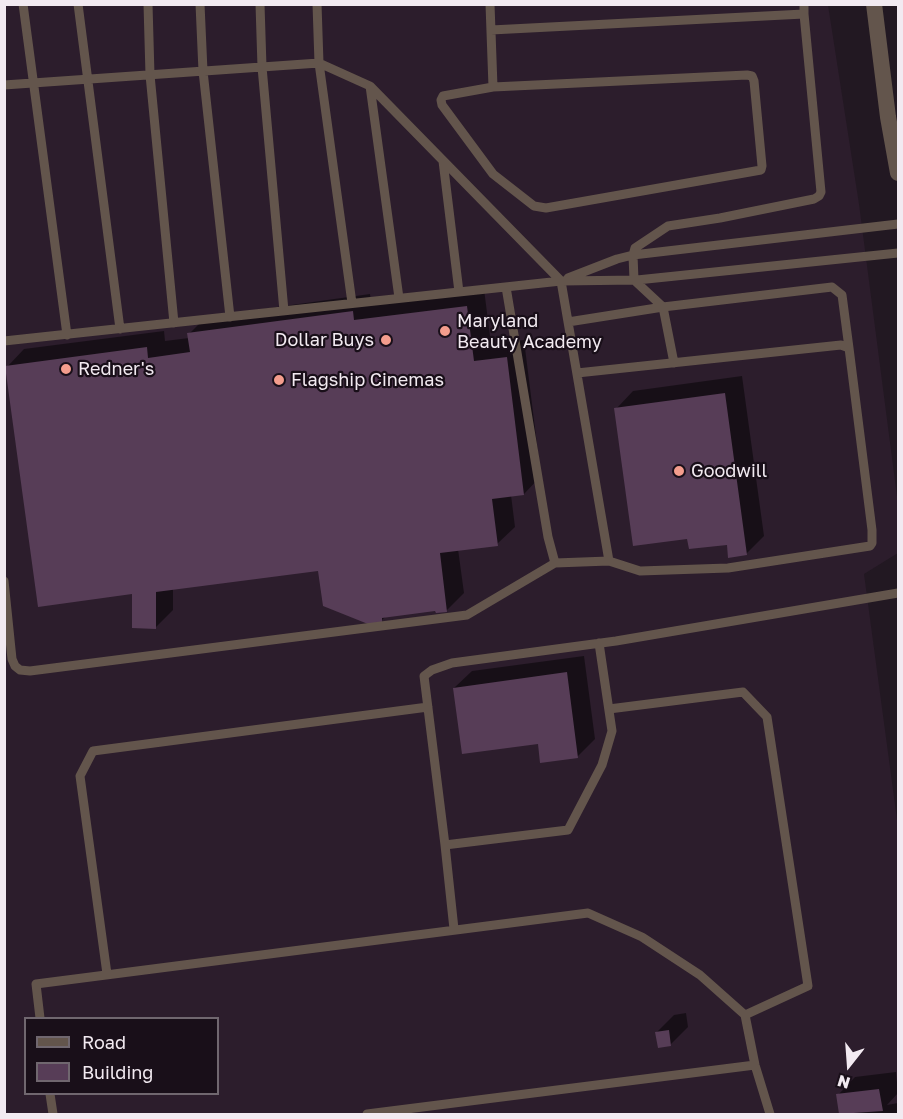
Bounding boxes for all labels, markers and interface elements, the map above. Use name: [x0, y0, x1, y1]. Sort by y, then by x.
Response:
place label: Maryland Beauty Academy: [457, 310, 602, 352]
marker: Maryland Beauty Academy: [438, 324, 452, 338]
place label: Dollar Buys: [275, 329, 374, 351]
marker: Dollar Buys: [379, 333, 393, 347]
place label: Redner's: [78, 358, 154, 380]
marker: Redner's: [59, 362, 73, 376]
place label: Flagship Cinemas: [291, 369, 444, 391]
marker: Flagship Cinemas: [272, 373, 286, 387]
place label: Goodwill: [691, 460, 767, 482]
marker: Goodwill: [672, 464, 686, 478]
legend: [24, 1017, 219, 1095]
text: Road: [82, 1031, 126, 1053]
north arrow: [819, 1035, 879, 1095]
text: Building: [82, 1061, 153, 1083]
text: N: [835, 1071, 852, 1094]

